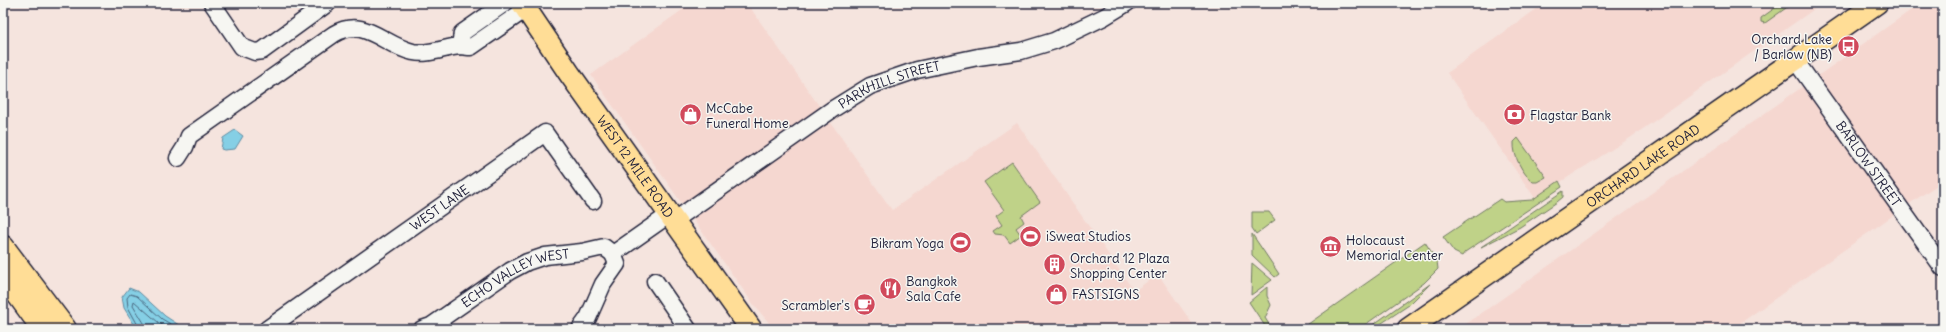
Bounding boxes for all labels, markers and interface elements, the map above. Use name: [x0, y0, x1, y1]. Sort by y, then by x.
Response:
place label: Orchard Lake / Barlow (NB): [1751, 31, 1832, 63]
bus stop icon: Orchard Lake / Barlow (NB): [1835, 33, 1861, 59]
street label: PARKHILL STREET: [835, 57, 942, 113]
place label: McCabe Funeral Home: [706, 100, 789, 132]
shop icon: McCabe Funeral Home: [677, 102, 703, 128]
bank icon: Flagstar Bank: [1502, 102, 1528, 128]
place label: Flagstar Bank: [1530, 107, 1611, 124]
street label: WEST 12 MILE ROAD: [593, 112, 677, 221]
street label: BARLOW STREET: [1832, 118, 1905, 210]
street label: ORCHARD LAKE ROAD: [1583, 121, 1703, 212]
street label: WEST LANE: [407, 181, 473, 235]
sports icon: iSweat Studios: [1018, 223, 1044, 249]
place label: iSweat Studios: [1046, 228, 1131, 245]
sports icon: Bikram Yoga: [947, 230, 973, 256]
place label: Holocaust Memorial Center: [1346, 232, 1444, 264]
museum icon: Holocaust Memorial Center: [1318, 234, 1344, 260]
place label: Bikram Yoga: [871, 235, 944, 252]
street label: ECHO VALLEY WEST: [458, 245, 570, 311]
place label: Orchard 12 Plaza Shopping Center: [1070, 250, 1170, 282]
building icon: Orchard 12 Plaza Shopping Center: [1042, 252, 1068, 278]
place label: Bangkok Sala Cafe: [906, 273, 961, 305]
restaurant icon: Bangkok Sala Cafe: [877, 275, 903, 301]
shop icon: FASTSIGNS: [1043, 281, 1069, 307]
place label: FASTSIGNS: [1072, 286, 1139, 303]
cafe icon: Scrambler's: [852, 292, 878, 318]
place label: Scrambler's: [781, 297, 850, 314]

